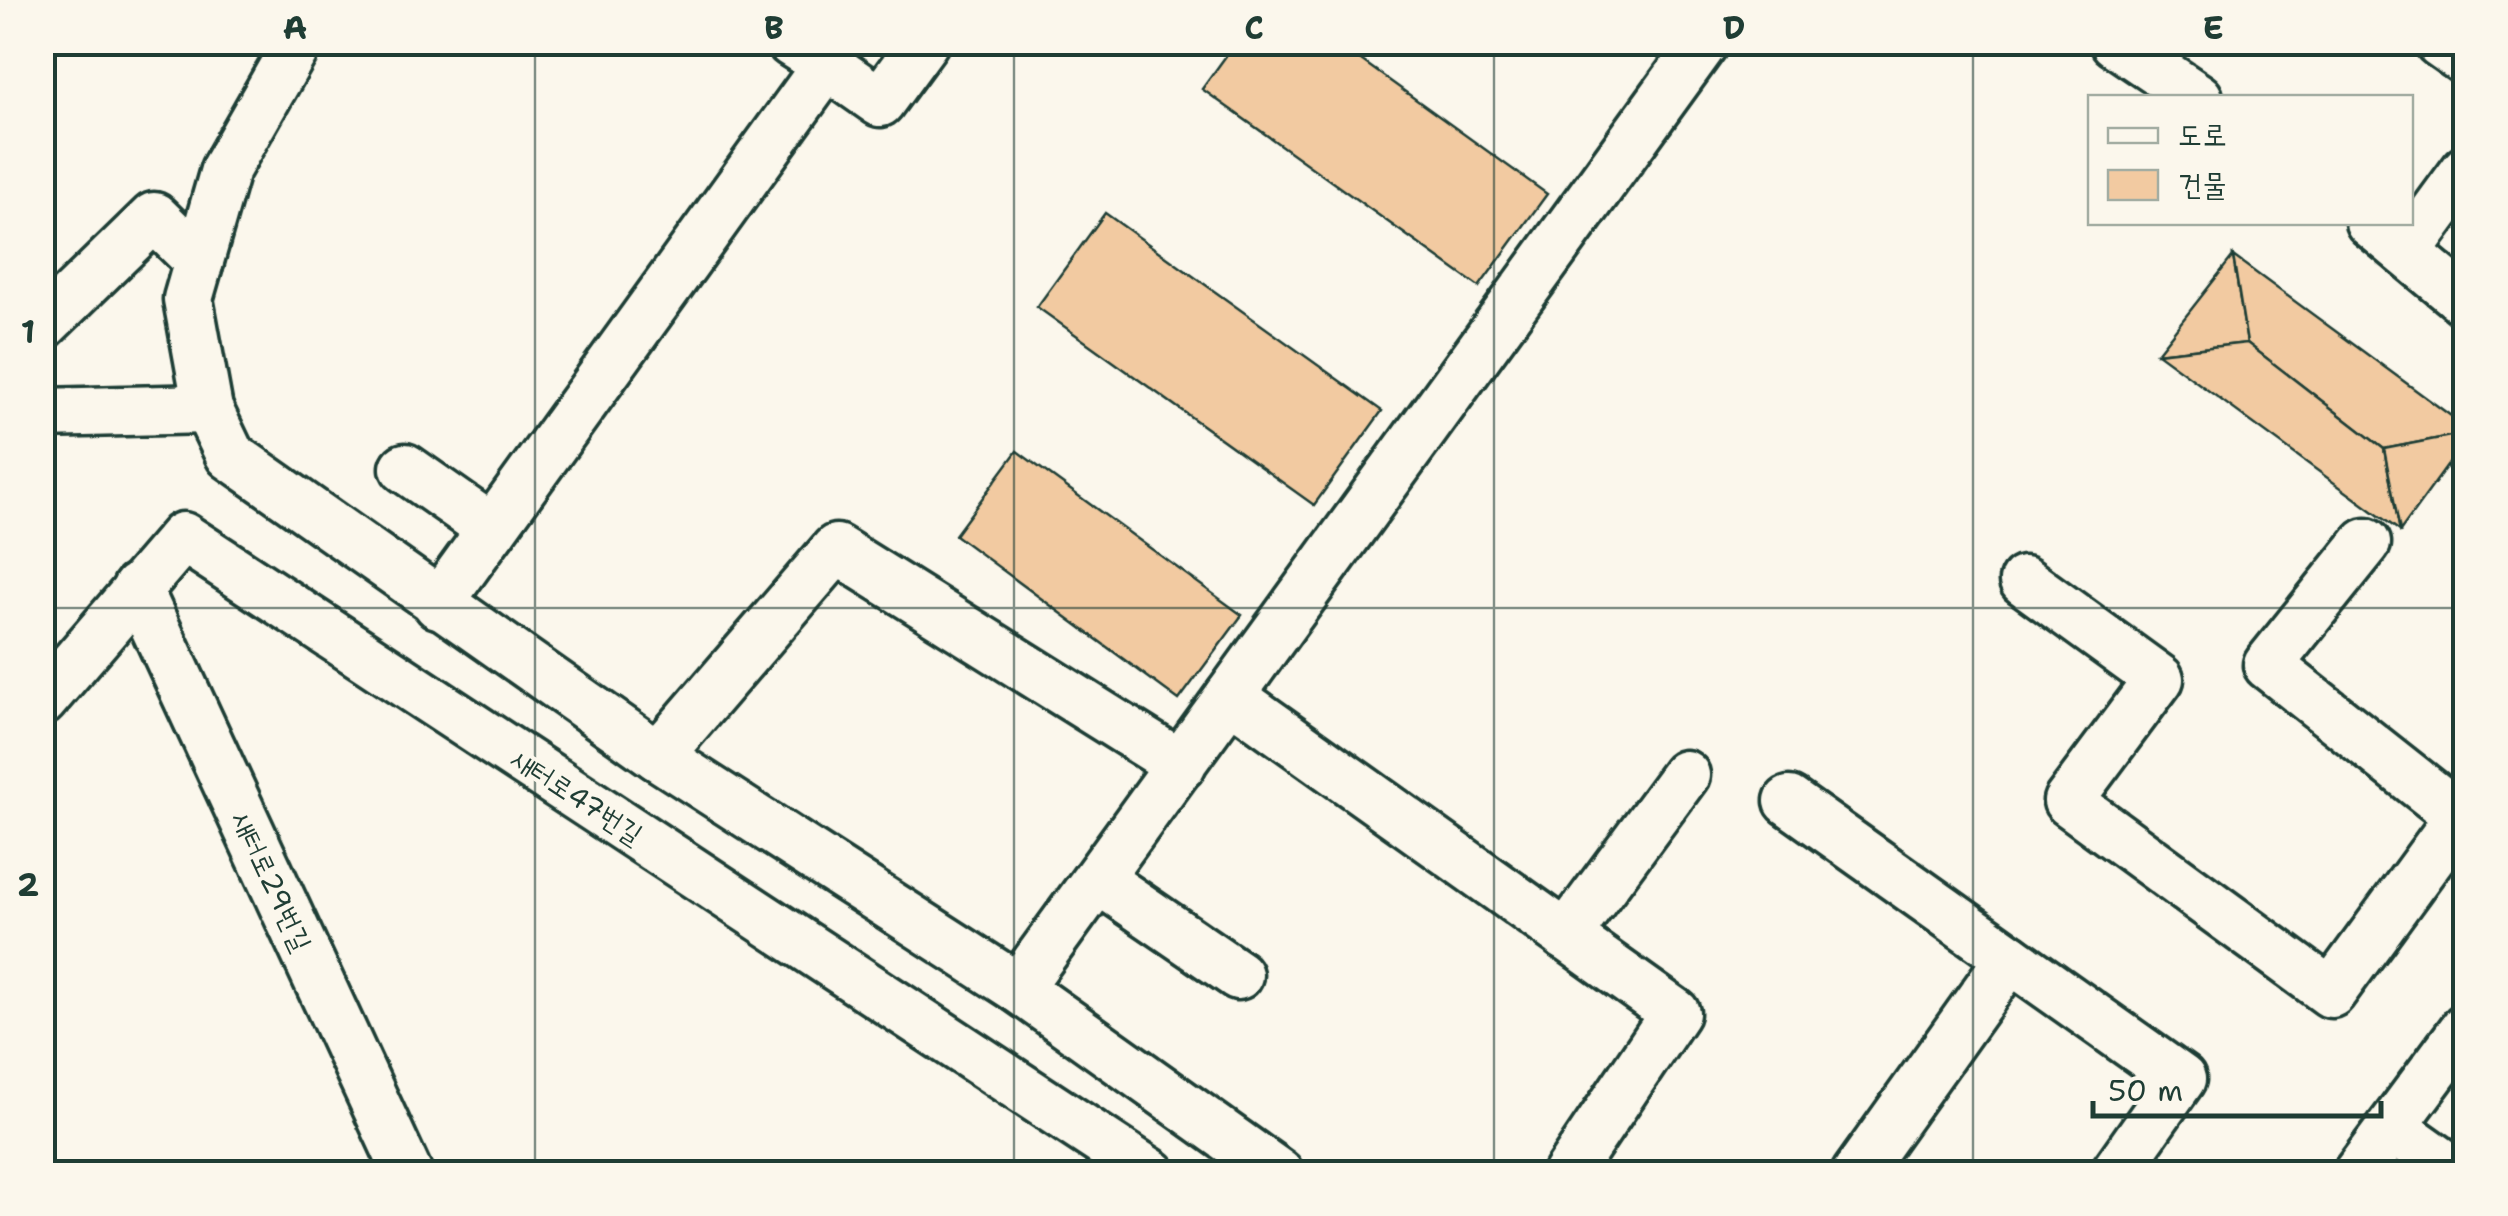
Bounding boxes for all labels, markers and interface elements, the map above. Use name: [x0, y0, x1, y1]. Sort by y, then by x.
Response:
text: A: [283, 6, 307, 49]
text: B: [764, 6, 784, 49]
text: C: [1244, 6, 1264, 49]
text: D: [1723, 6, 1745, 49]
text: E: [2202, 6, 2224, 49]
legend: [2088, 95, 2413, 225]
text: 도로: [2178, 114, 2226, 155]
text: 건물: [2178, 164, 2226, 205]
text: 1: [21, 310, 35, 353]
street label: 새터로47번길: [504, 739, 650, 853]
street label: 새터로29번길: [223, 805, 321, 957]
text: 2: [17, 863, 39, 906]
scale bar: [2093, 1056, 2380, 1118]
text: 50 m: [2108, 1070, 2183, 1111]

